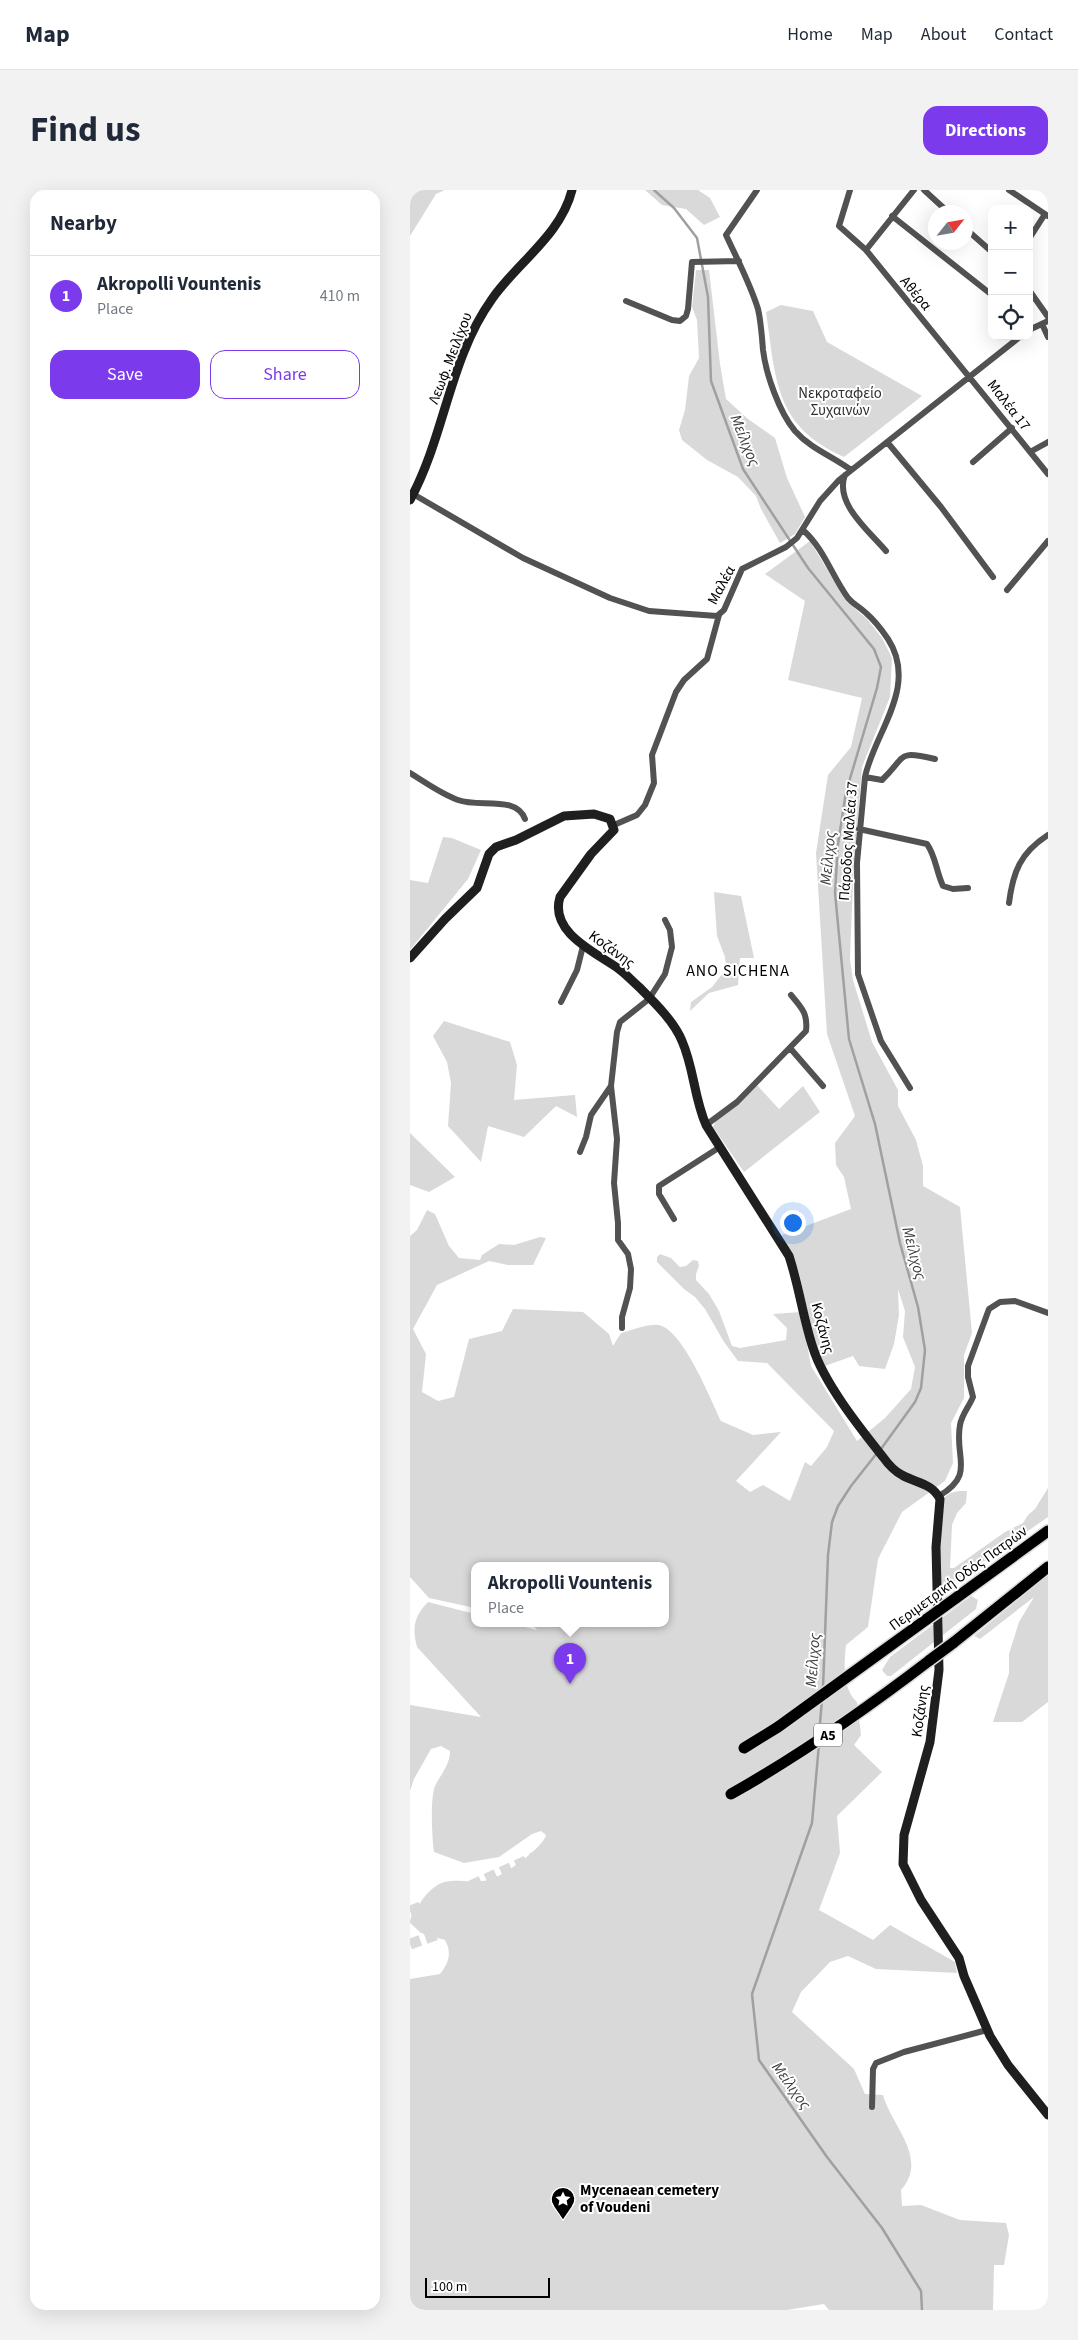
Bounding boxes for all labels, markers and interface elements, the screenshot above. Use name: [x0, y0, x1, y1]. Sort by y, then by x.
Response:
text: Map: [25, 17, 70, 52]
text: Home: [787, 22, 833, 47]
text: Map: [861, 22, 893, 47]
text: About: [921, 22, 966, 47]
text: Contact: [994, 22, 1053, 47]
text: Find us: [30, 105, 140, 155]
button: Directions: [923, 106, 1048, 155]
north arrow: [928, 205, 973, 250]
map controls: [988, 205, 1033, 340]
button: +: [988, 205, 1033, 250]
text: Nearby: [50, 208, 117, 238]
button: −: [988, 250, 1033, 295]
text: Akropolli Vountenis: [97, 271, 261, 298]
street label: Αθέρα: [895, 272, 937, 316]
text: 1: [62, 285, 70, 307]
text: 410 m: [320, 285, 360, 307]
button: locate: [988, 295, 1033, 340]
text: Place: [97, 298, 133, 320]
street label: Λεωφ. Μειλίχου: [423, 309, 478, 407]
button: Save: [50, 350, 200, 399]
button: Share: [210, 350, 360, 399]
street label: Μαλέα 17: [982, 375, 1035, 435]
park label: Νεκροταφείο Συχαινών: [798, 383, 882, 421]
water label: Μείλιχος: [725, 411, 765, 470]
street label: Μαλέα: [702, 561, 741, 609]
street label: Πάροδος Μαλέα 37: [834, 781, 863, 901]
water label: Μείλιχος: [815, 830, 841, 886]
street label: Κοζάνης: [584, 926, 639, 974]
district label: ANO SICHENA: [686, 960, 790, 982]
your location: [780, 1210, 806, 1236]
water label: Μείλιχος: [896, 1224, 932, 1282]
street label: Κοζάνης: [806, 1300, 840, 1357]
street label: Περιμετρική Οδός Πατρών: [885, 1521, 1032, 1636]
popup: [471, 1562, 669, 1627]
text: Akropolli Vountenis: [488, 1570, 652, 1597]
text: Place: [488, 1597, 524, 1619]
water label: Μείλιχος: [800, 1632, 826, 1688]
pin: 1: [554, 1643, 586, 1684]
street label: Κοζάνης: [906, 1683, 935, 1738]
road number: Α5: [814, 1724, 842, 1746]
water label: Μείλιχος: [766, 2057, 816, 2114]
place label: Mycenaean cemetery of Voudeni: [580, 2180, 719, 2218]
place icon: Mycenaean cemetery of Voudeni: [550, 2186, 576, 2220]
scale bar: [425, 2275, 550, 2298]
text: 100 m: [432, 2277, 467, 2297]

